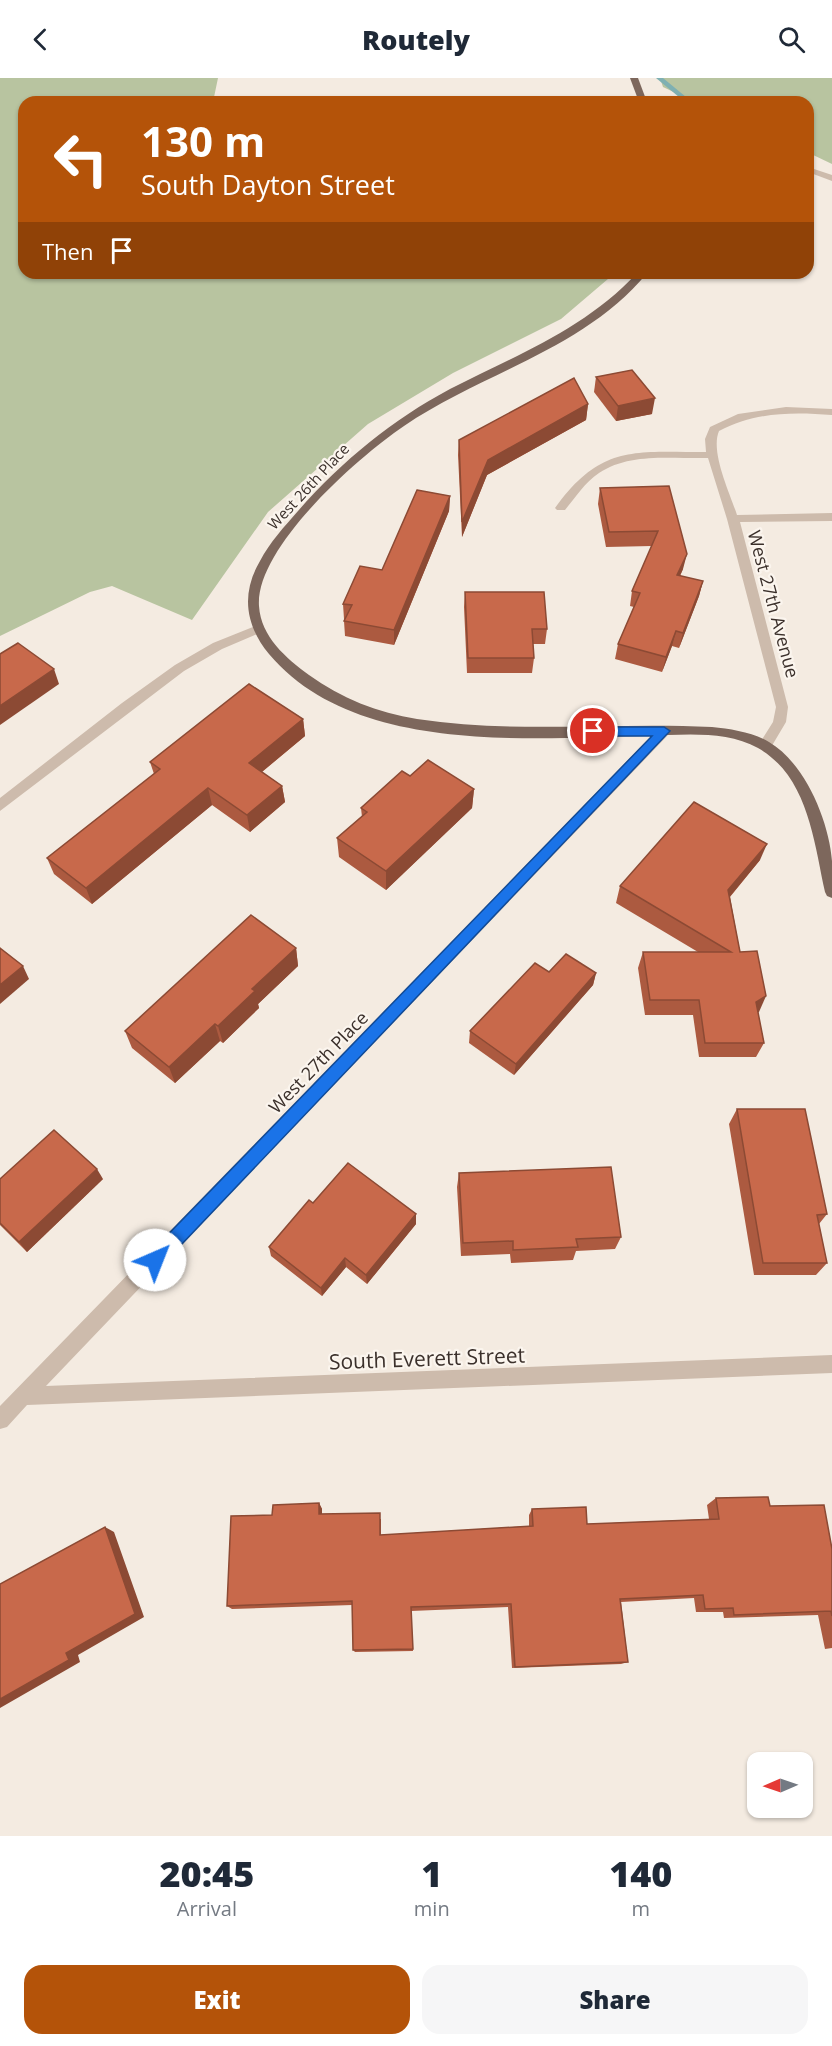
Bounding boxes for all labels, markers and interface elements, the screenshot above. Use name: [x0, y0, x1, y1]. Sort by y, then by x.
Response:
text: Routely: [362, 21, 470, 58]
icon: back: [24, 23, 57, 56]
icon: search: [775, 23, 808, 56]
text: 130 m: [141, 112, 265, 169]
icon: left: [42, 120, 120, 198]
text: South Dayton Street: [141, 166, 395, 203]
icon: arrive: [105, 234, 138, 267]
text: Then: [42, 236, 93, 266]
street label: West 26th Place: [263, 439, 353, 533]
street label: West 27th Avenue: [743, 528, 805, 680]
pin: [567, 705, 618, 756]
icon: arrive: [576, 714, 609, 747]
street label: West 27th Place: [263, 1006, 373, 1118]
position arrow: [123, 1228, 187, 1292]
street label: South Everett Street: [328, 1341, 526, 1375]
north arrow: [747, 1752, 813, 1818]
map controls: [747, 1752, 813, 1818]
text: 20:45: [160, 1849, 254, 1898]
text: 1: [421, 1849, 442, 1898]
text: 140: [609, 1849, 672, 1898]
text: Arrival: [177, 1895, 237, 1922]
text: min: [414, 1895, 450, 1922]
text: m: [632, 1895, 650, 1922]
button: Exit: [24, 1965, 410, 2034]
button: Share: [422, 1965, 808, 2034]

